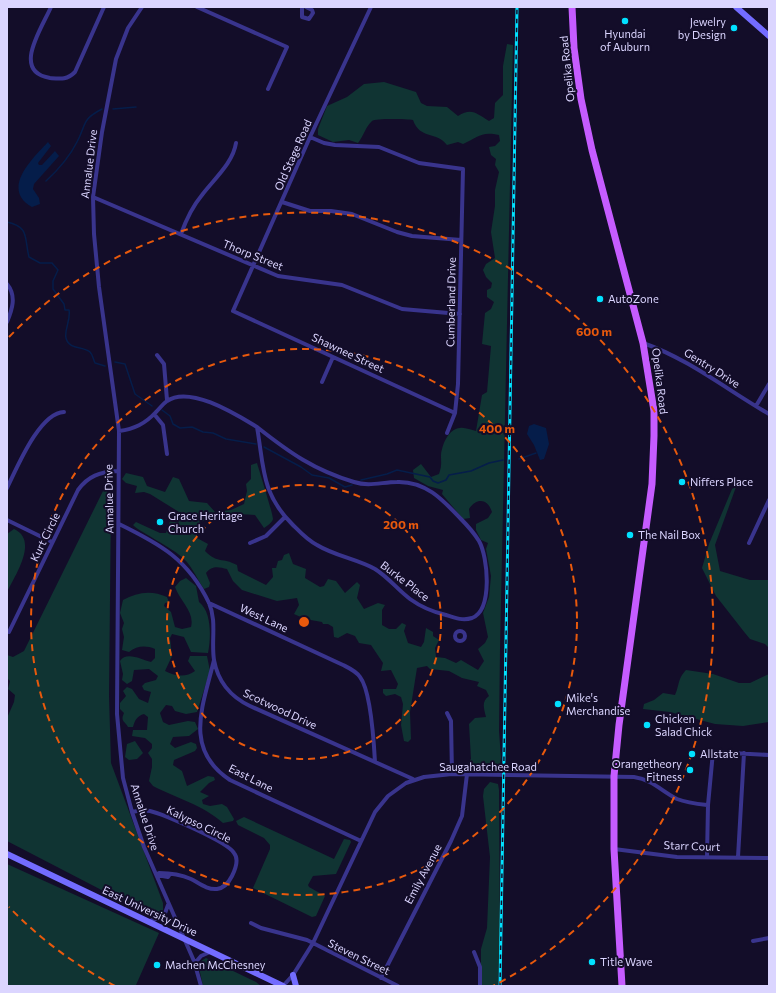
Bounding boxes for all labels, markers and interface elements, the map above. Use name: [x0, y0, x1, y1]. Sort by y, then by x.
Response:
place label: Jewelry by Design: [678, 15, 726, 41]
marker: Hyundai of Auburn: [620, 16, 630, 26]
marker: Jewelry by Design: [729, 23, 739, 33]
place label: Hyundai of Auburn: [600, 27, 650, 53]
street label: Opelika Road: [557, 35, 576, 103]
street label: Old Stage Road: [271, 117, 314, 192]
street label: Annalue Drive: [78, 129, 99, 199]
street label: Thorp Street: [221, 237, 286, 273]
street label: Cumberland Drive: [443, 257, 458, 347]
place label: AutoZone: [608, 292, 659, 305]
marker: AutoZone: [595, 294, 605, 304]
text: 600 m: [576, 324, 612, 338]
street label: Shawnee Street: [310, 330, 387, 375]
street label: Gentry Drive: [682, 345, 743, 390]
street label: Opelika Road: [650, 347, 671, 415]
text: 400 m: [479, 421, 515, 435]
street label: Annalue Drive: [101, 464, 116, 534]
place label: Niffers Place: [690, 475, 753, 488]
marker: Niffers Place: [677, 477, 687, 487]
place label: Grace Heritage Church: [168, 509, 243, 535]
street label: Kurt Circle: [27, 510, 62, 563]
marker: Grace Heritage Church: [155, 517, 165, 527]
text: 200 m: [383, 517, 419, 531]
place label: The Nail Box: [638, 528, 700, 541]
marker: The Nail Box: [625, 530, 635, 540]
street label: Burke Place: [378, 558, 433, 603]
street label: West Lane: [238, 601, 291, 635]
centre of rings: [297, 615, 311, 629]
street label: Scotwood Drive: [241, 686, 319, 731]
place label: Mike's Merchandise: [566, 691, 630, 717]
marker: Mike's Merchandise: [553, 699, 563, 709]
place label: Chicken Salad Chick: [655, 712, 712, 738]
marker: Chicken Salad Chick: [642, 720, 652, 730]
place label: Allstate: [700, 747, 739, 760]
marker: Allstate: [687, 749, 697, 759]
place label: Orangetheory Fitness: [612, 757, 682, 783]
street label: Saugahatchee Road: [439, 760, 537, 773]
street label: East Lane: [227, 761, 276, 794]
marker: Orangetheory Fitness: [685, 765, 695, 775]
street label: Annalue Drive: [129, 782, 162, 852]
street label: Kalypso Circle: [165, 802, 234, 845]
street label: Starr Court: [663, 838, 721, 853]
street label: Emily Avenue: [401, 841, 444, 906]
street label: East University Drive: [101, 883, 200, 938]
street label: Steven Street: [326, 936, 393, 977]
place label: Title Wave: [600, 955, 653, 968]
marker: Title Wave: [587, 957, 597, 967]
place label: Machen McChesney: [165, 958, 266, 971]
marker: Machen McChesney: [152, 960, 162, 970]

